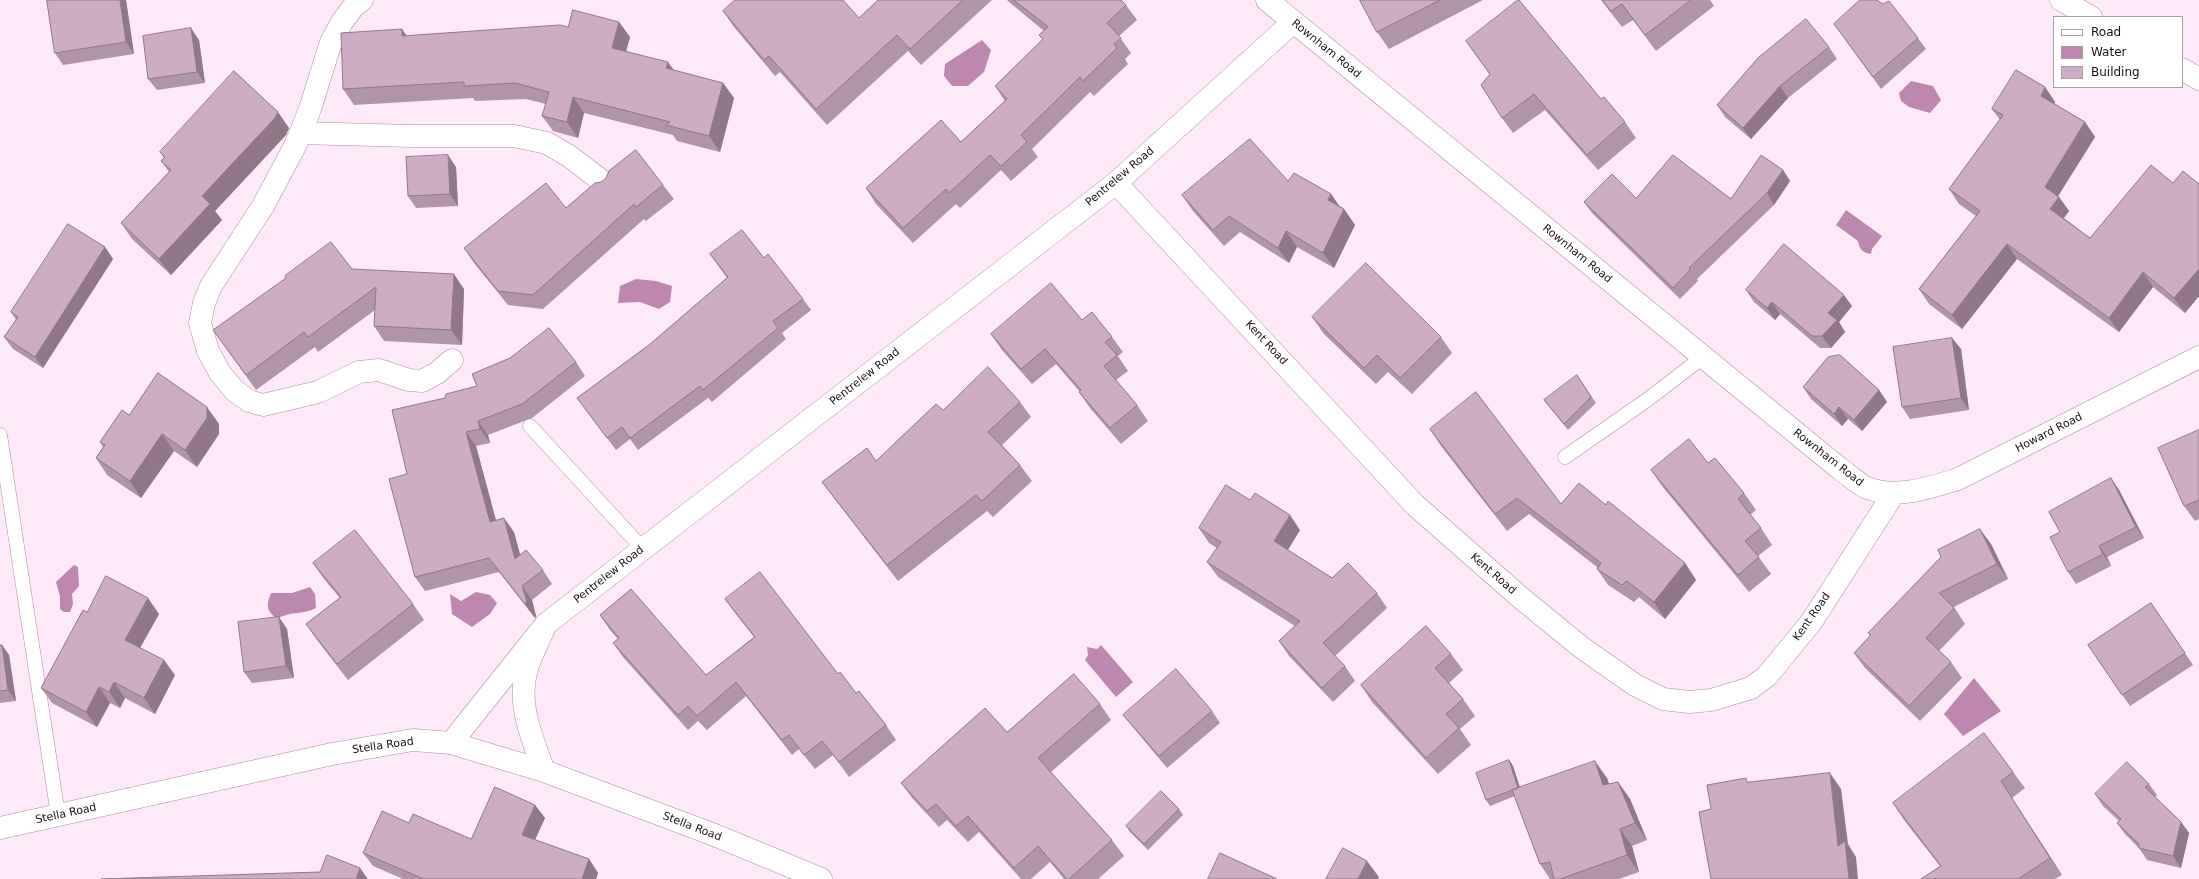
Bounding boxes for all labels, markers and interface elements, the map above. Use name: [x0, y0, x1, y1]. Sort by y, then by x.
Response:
legend: [2053, 16, 2183, 88]
street label: Rownham Road: [1289, 17, 1363, 81]
text: Road: [2091, 25, 2121, 39]
text: Water: [2091, 45, 2126, 59]
text: Building: [2091, 65, 2140, 79]
street label: Pentrelew Road: [1083, 145, 1157, 209]
street label: Rownham Road: [1540, 222, 1614, 286]
street label: Kent Road: [1242, 318, 1290, 368]
street label: Pentrelew Road: [827, 346, 903, 408]
street label: Howard Road: [2013, 411, 2085, 455]
street label: Rownham Road: [1790, 427, 1866, 489]
street label: Pentrelew Road: [571, 544, 647, 606]
street label: Kent Road: [1468, 551, 1518, 597]
street label: Kent Road: [1791, 590, 1833, 644]
street label: Stella Road: [351, 735, 415, 757]
street label: Stella Road: [34, 801, 98, 827]
street label: Stella Road: [661, 810, 723, 844]

